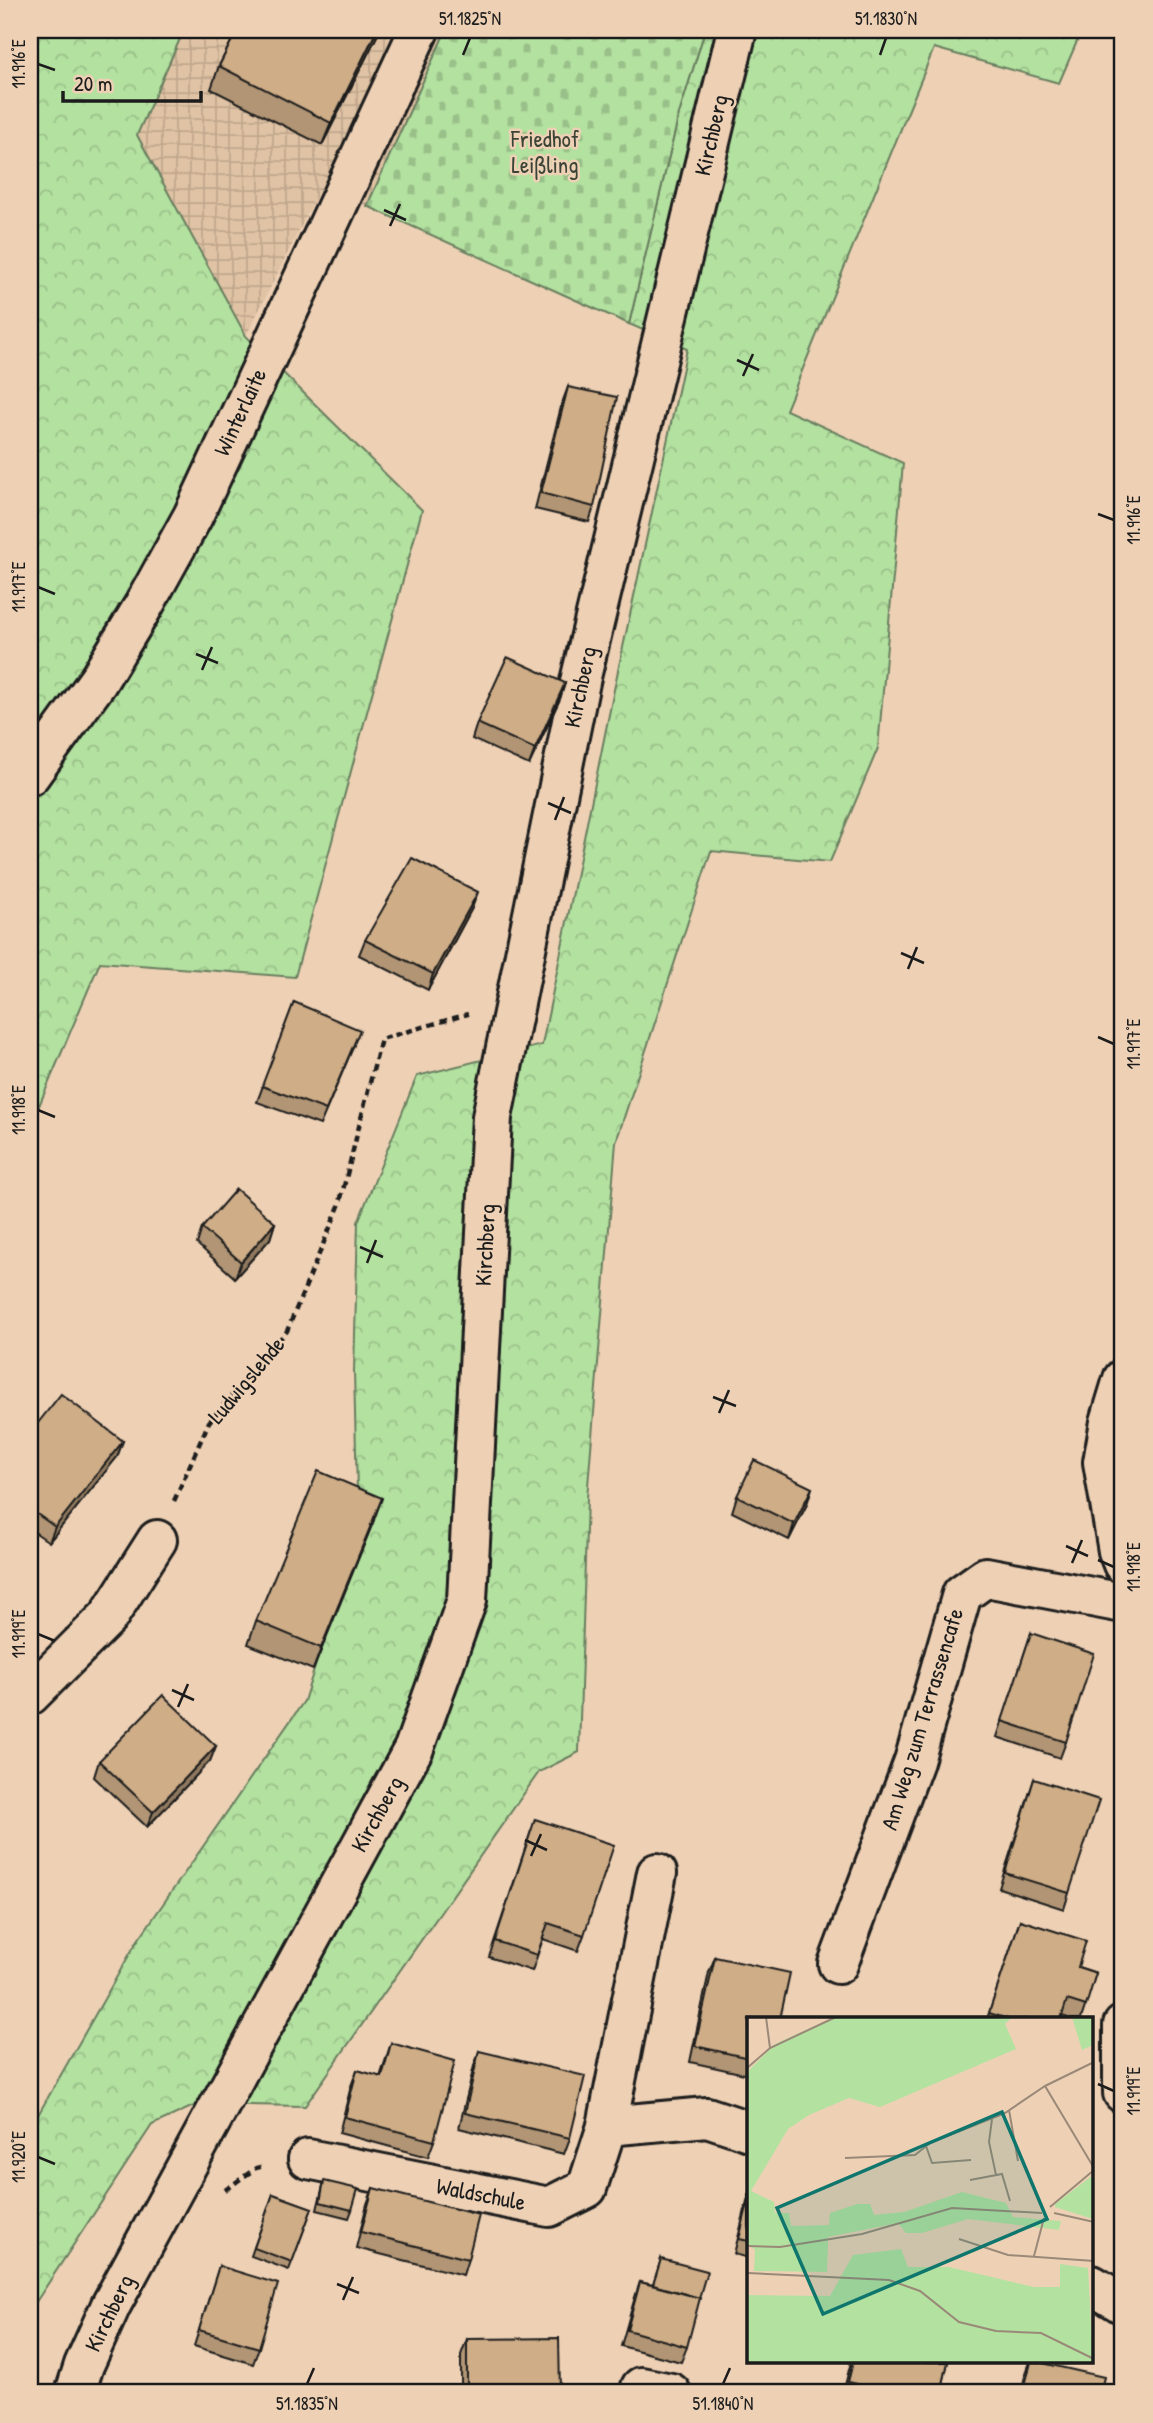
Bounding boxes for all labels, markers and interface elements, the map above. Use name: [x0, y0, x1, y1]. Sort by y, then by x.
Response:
text: 51.1825°N: [439, 6, 501, 31]
text: 51.1830°N: [855, 6, 917, 31]
text: 11.916°E: [6, 39, 31, 89]
scale bar: [63, 60, 201, 104]
text: 20 m: [74, 69, 112, 98]
street label: Kirchberg: [686, 91, 735, 178]
park label: Friedhof Leißling: [510, 123, 580, 180]
street label: Winterlaite: [206, 363, 273, 460]
text: 11.916°E: [1121, 495, 1146, 545]
text: 11.917°E: [6, 561, 31, 613]
street label: Kirchberg: [556, 643, 603, 730]
text: 11.917°E: [1121, 1018, 1146, 1070]
text: 11.918°E: [6, 1085, 31, 1135]
street label: Kirchberg: [467, 1203, 502, 1287]
street label: Ludwigslehde: [200, 1330, 291, 1430]
text: 11.918°E: [1121, 1542, 1146, 1592]
street label: Am Weg zum Terrassencafe: [873, 1604, 970, 1833]
text: 11.919°E: [6, 1610, 31, 1658]
street label: Kirchberg: [343, 1770, 410, 1857]
inset map: [747, 2017, 1094, 2364]
text: 11.919°E: [1121, 2067, 1146, 2115]
text: 11.920°E: [6, 2131, 31, 2183]
street label: Waldschule: [434, 2170, 528, 2217]
street label: Kirchberg: [77, 2269, 141, 2357]
text: 51.1835°N: [276, 2391, 338, 2416]
text: 51.1840°N: [693, 2391, 753, 2416]

